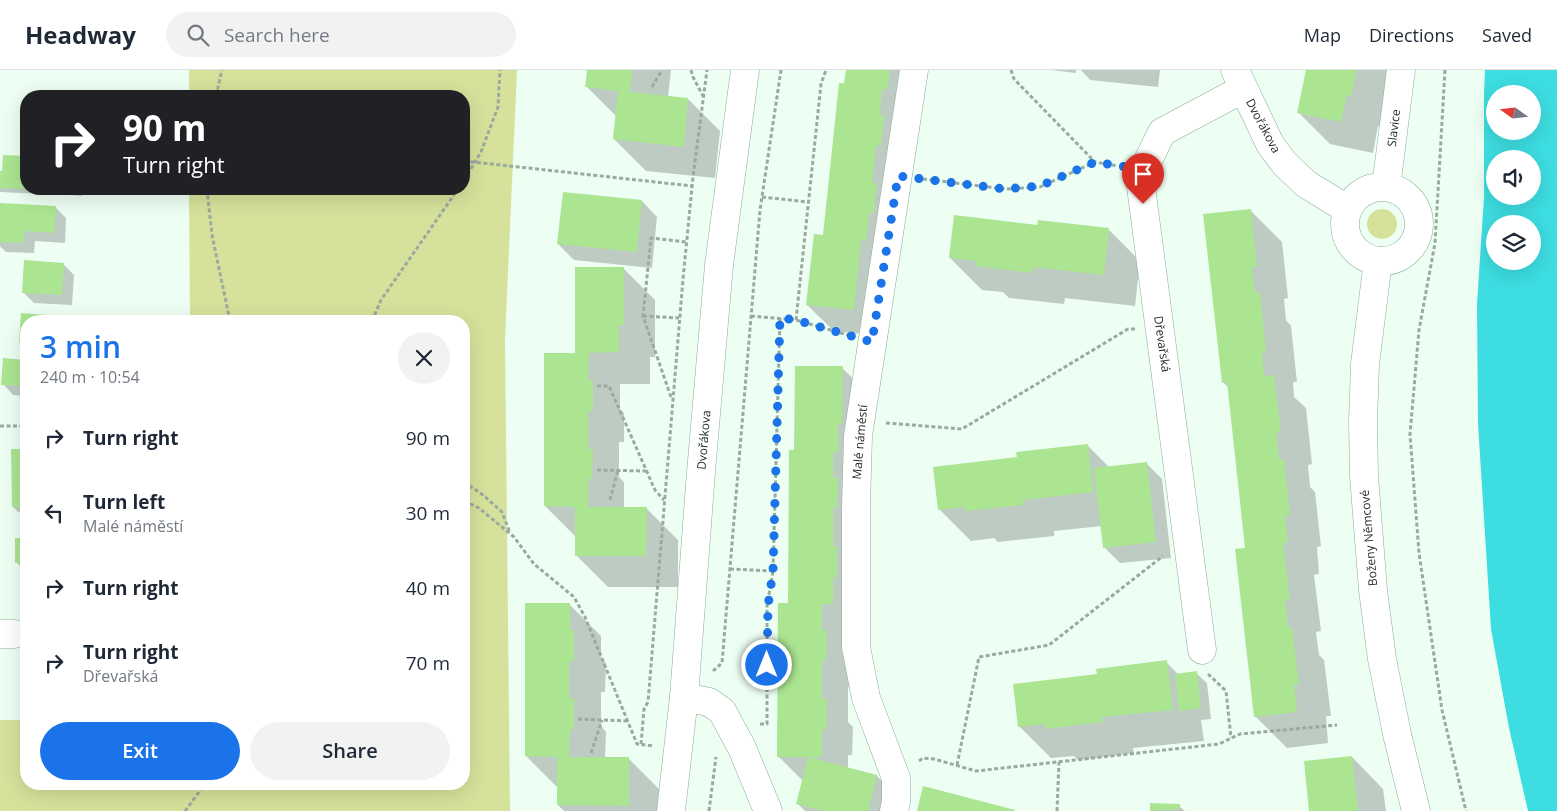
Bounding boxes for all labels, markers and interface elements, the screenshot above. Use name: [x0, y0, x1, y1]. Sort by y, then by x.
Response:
search box: [166, 12, 516, 57]
text: Headway: [25, 18, 136, 51]
icon: search: [184, 21, 212, 49]
text: Search here: [224, 22, 330, 48]
text: Map: [1304, 23, 1341, 47]
text: Directions: [1369, 23, 1454, 47]
text: Saved: [1482, 23, 1532, 47]
north arrow: [1486, 85, 1541, 140]
map controls: [1486, 85, 1541, 270]
street label: Dvořákova: [1242, 95, 1285, 156]
text: 90 m: [123, 104, 206, 151]
street label: Slavice: [1383, 108, 1404, 148]
icon: right: [40, 110, 105, 175]
text: Turn right: [123, 149, 225, 179]
button: sound: [1486, 150, 1541, 205]
pin: [1122, 153, 1164, 204]
icon: arrive: [1129, 160, 1157, 188]
button: layers: [1486, 215, 1541, 270]
street label: Dřevařská: [1150, 315, 1175, 373]
text: 3 min: [40, 326, 121, 367]
button: close: [398, 332, 450, 384]
text: 240 m · 10:54: [40, 366, 140, 388]
street label: Malé náměstí: [848, 403, 871, 480]
street label: Dvořákova: [692, 409, 715, 470]
icon: right: [40, 424, 68, 452]
text: Turn right: [83, 425, 178, 451]
text: 90 m: [406, 425, 450, 451]
text: Turn left: [83, 489, 165, 515]
street label: Boženy Němcové: [1356, 489, 1381, 587]
icon: left: [40, 499, 68, 527]
text: 30 m: [406, 500, 450, 526]
text: Malé náměstí: [83, 515, 183, 537]
icon: right: [40, 574, 68, 602]
text: Turn right: [83, 575, 178, 601]
text: 40 m: [406, 575, 450, 601]
position arrow: [740, 638, 792, 690]
text: Turn right: [83, 639, 178, 665]
icon: right: [40, 649, 68, 677]
text: 70 m: [406, 650, 450, 676]
text: Dřevařská: [83, 665, 158, 687]
button: Exit: [40, 722, 240, 780]
button: Share: [250, 722, 450, 780]

